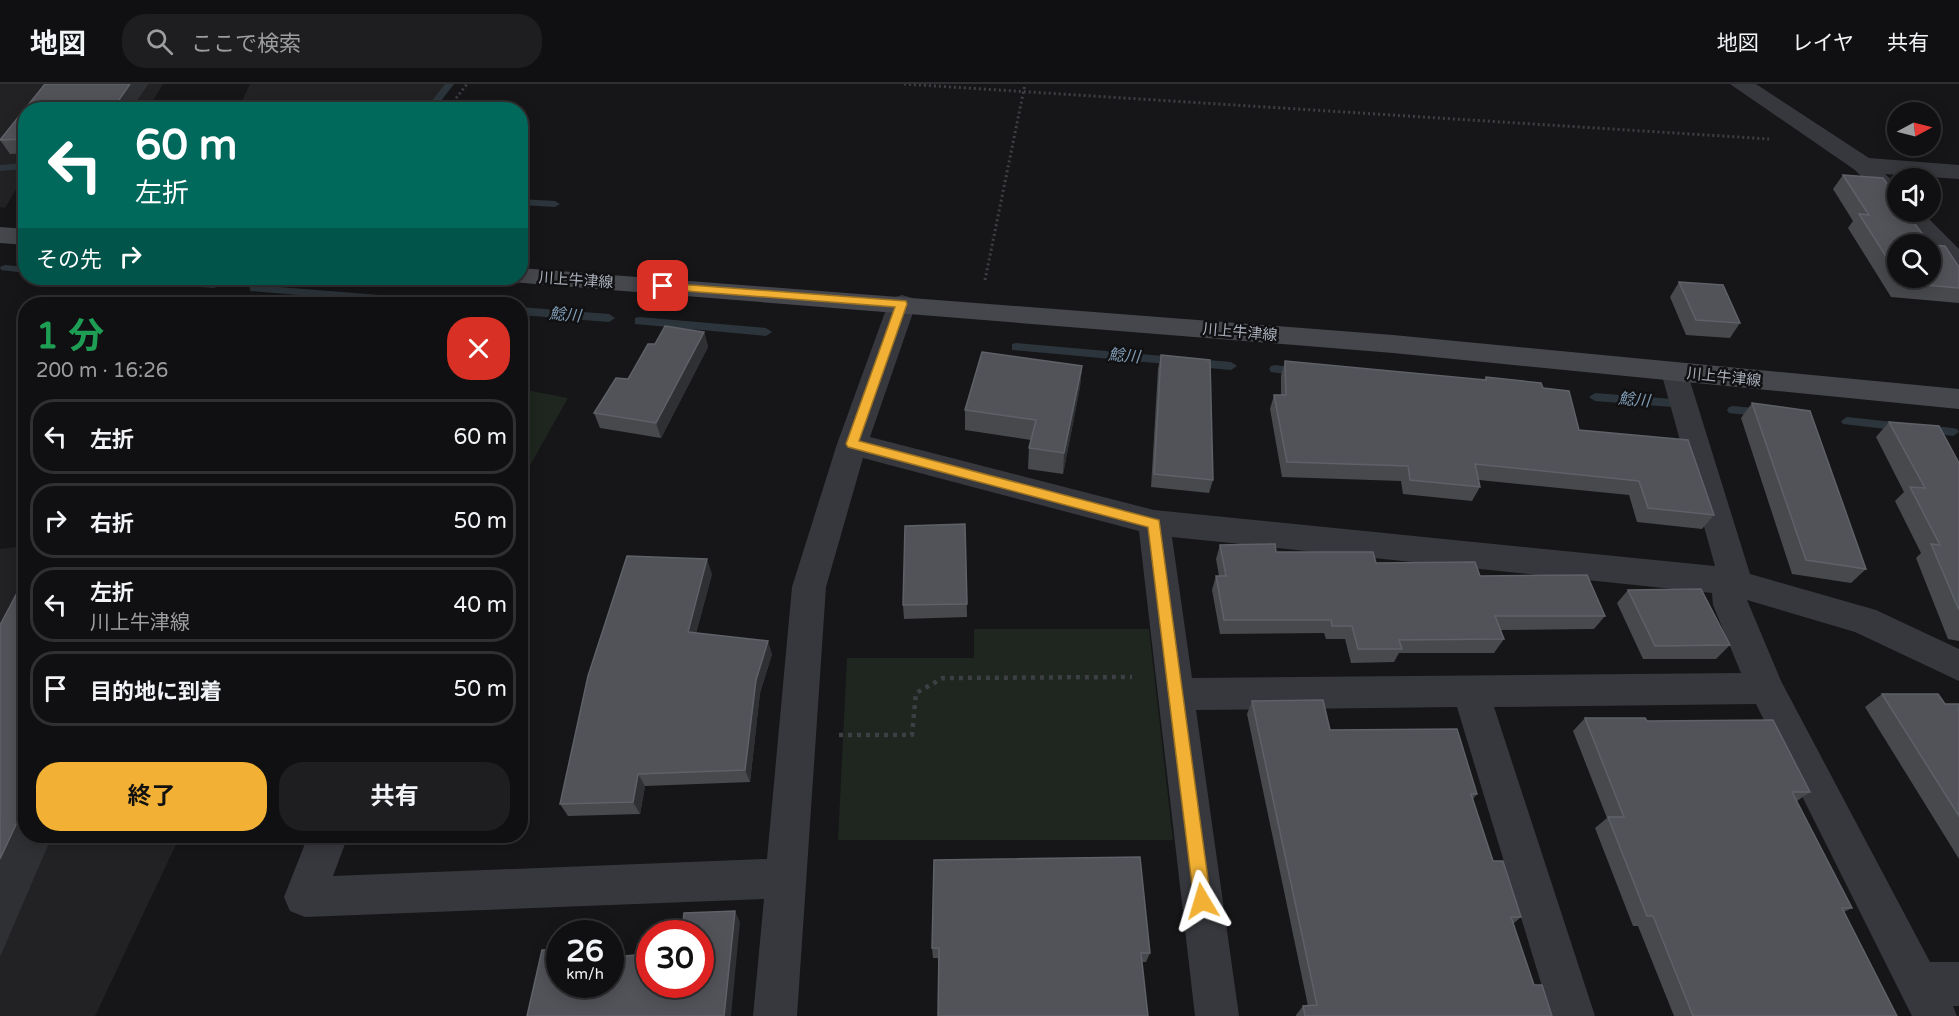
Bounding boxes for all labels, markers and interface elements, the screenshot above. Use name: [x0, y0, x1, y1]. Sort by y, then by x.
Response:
search box: [122, 14, 542, 68]
icon: search: [143, 25, 176, 58]
text: 地図: [30, 27, 86, 61]
text: ここで検索: [191, 31, 301, 57]
text: 地図: [1717, 31, 1759, 56]
text: レイヤ: [1792, 31, 1854, 56]
text: 共有: [1887, 31, 1929, 56]
north arrow: [1887, 102, 1941, 156]
map controls: [1887, 102, 1941, 288]
text: 60 m: [135, 120, 237, 171]
icon: left: [36, 126, 114, 204]
button: sound: [1887, 168, 1941, 222]
text: 左折: [135, 177, 189, 210]
button: search: [1887, 234, 1941, 288]
icon: right: [114, 240, 147, 273]
text: その先: [36, 247, 102, 273]
pin: [637, 260, 688, 311]
street label: 川上牛津線: [538, 268, 614, 292]
icon: arrive: [646, 269, 679, 302]
water label: 鯰川: [548, 304, 584, 327]
text: 1 分: [36, 315, 104, 358]
button: close: [447, 317, 510, 380]
street label: 川上牛津線: [1202, 320, 1278, 344]
water label: 鯰川: [1107, 345, 1143, 368]
text: 200 m · 16:26: [36, 359, 168, 383]
street label: 川上牛津線: [1686, 364, 1762, 390]
water label: 鯰川: [1617, 389, 1653, 412]
icon: left: [39, 420, 72, 453]
text: 60 m: [453, 424, 507, 450]
text: 左折: [90, 427, 134, 453]
icon: right: [39, 504, 72, 537]
text: 50 m: [453, 508, 507, 534]
text: 右折: [90, 511, 134, 537]
text: 左折: [90, 580, 134, 606]
icon: left: [39, 588, 72, 621]
text: 40 m: [453, 592, 507, 618]
text: 川上牛津線: [90, 611, 190, 635]
icon: arrive: [39, 672, 72, 705]
text: 50 m: [453, 676, 507, 702]
text: 目的地に到着: [90, 679, 222, 705]
button: 終了: [36, 762, 267, 831]
button: 共有: [279, 762, 510, 831]
position arrow: [1170, 869, 1234, 933]
speed limit sign: 30: [636, 920, 714, 998]
text: 26: [566, 933, 604, 970]
text: km/h: [566, 965, 604, 983]

